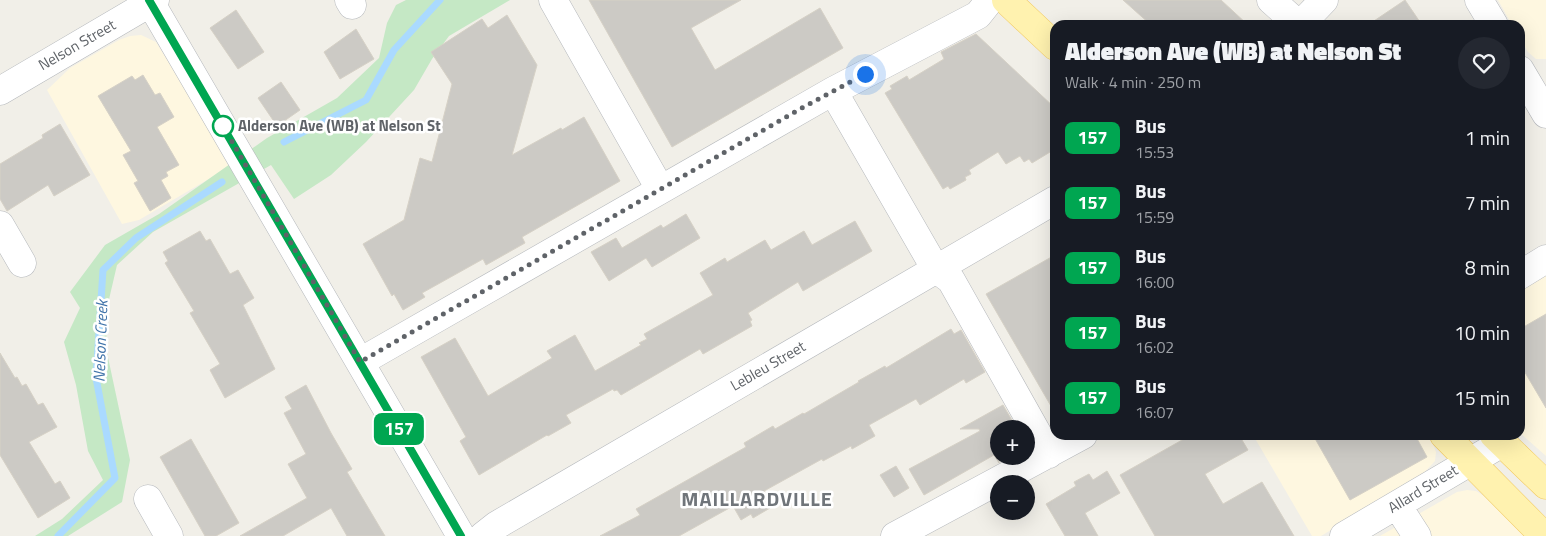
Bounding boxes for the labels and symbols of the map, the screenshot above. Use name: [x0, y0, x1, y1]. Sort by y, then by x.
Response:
street label: Nelson Street: [34, 13, 120, 76]
your location: [853, 62, 878, 87]
place label: Alderson Ave (WB) at Nelson St: [238, 114, 441, 137]
marker: Alderson Ave (WB) at Nelson St: [212, 115, 234, 137]
water label: Nelson Creek: [87, 298, 113, 382]
street label: Lebleu Street: [726, 334, 810, 396]
line badge: 157: [370, 413, 428, 445]
street label: Allard Street: [1383, 458, 1463, 519]
district label: MAILLARDVILLE: [681, 483, 833, 514]

